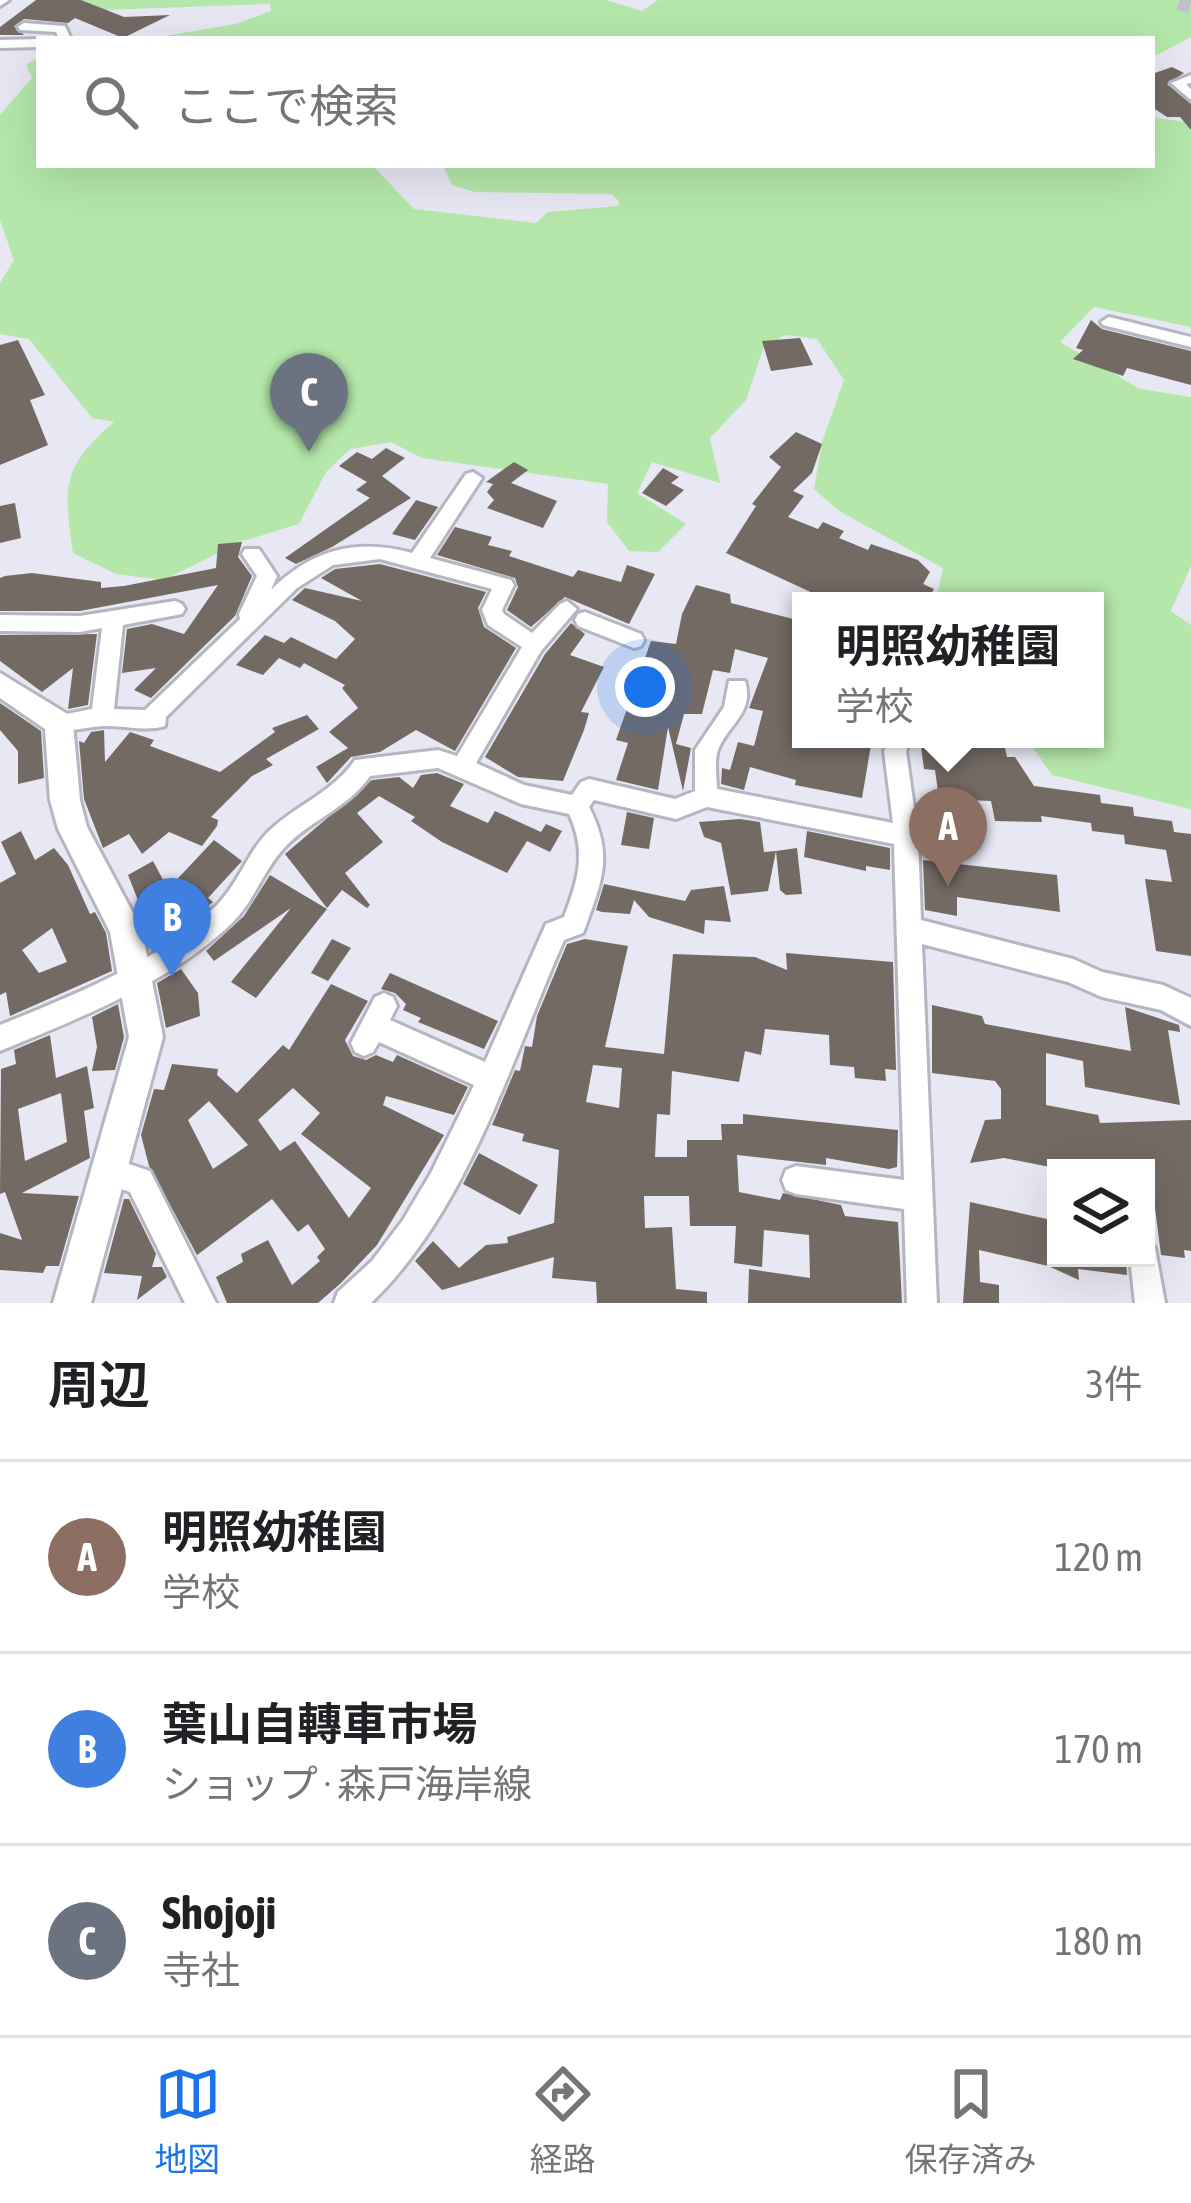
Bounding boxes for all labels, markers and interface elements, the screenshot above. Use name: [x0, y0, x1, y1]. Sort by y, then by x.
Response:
search box: [36, 36, 1155, 168]
icon: search: [78, 69, 144, 135]
text: ここで検索: [174, 80, 399, 132]
pin: C: [270, 353, 348, 452]
popup: [792, 592, 1104, 748]
text: 明照幼稚園: [835, 620, 1061, 672]
your location: [615, 657, 675, 717]
text: 学校: [835, 684, 914, 728]
pin: A: [909, 787, 987, 886]
pin: B: [133, 878, 211, 977]
map controls: [1047, 1159, 1155, 1267]
button: layers: [1047, 1159, 1155, 1267]
text: 周辺: [48, 1355, 150, 1414]
text: 3件: [1086, 1362, 1143, 1406]
text: 明照幼稚園: [162, 1506, 387, 1558]
text: A: [77, 1535, 97, 1579]
text: 120 m: [1055, 1535, 1143, 1579]
text: 学校: [162, 1570, 240, 1614]
text: 葉山自轉車市場: [162, 1698, 477, 1750]
text: B: [78, 1727, 96, 1771]
text: 170 m: [1055, 1727, 1143, 1771]
text: ショップ · 森戸海岸線: [162, 1762, 532, 1806]
text: Shojoji: [162, 1887, 276, 1939]
text: C: [78, 1919, 96, 1963]
text: 180 m: [1055, 1919, 1143, 1963]
text: 寺社: [162, 1948, 240, 1992]
tab: 地図: [155, 2061, 221, 2181]
tab: 経路: [530, 2061, 596, 2181]
tab: 保存済み: [905, 2061, 1037, 2181]

